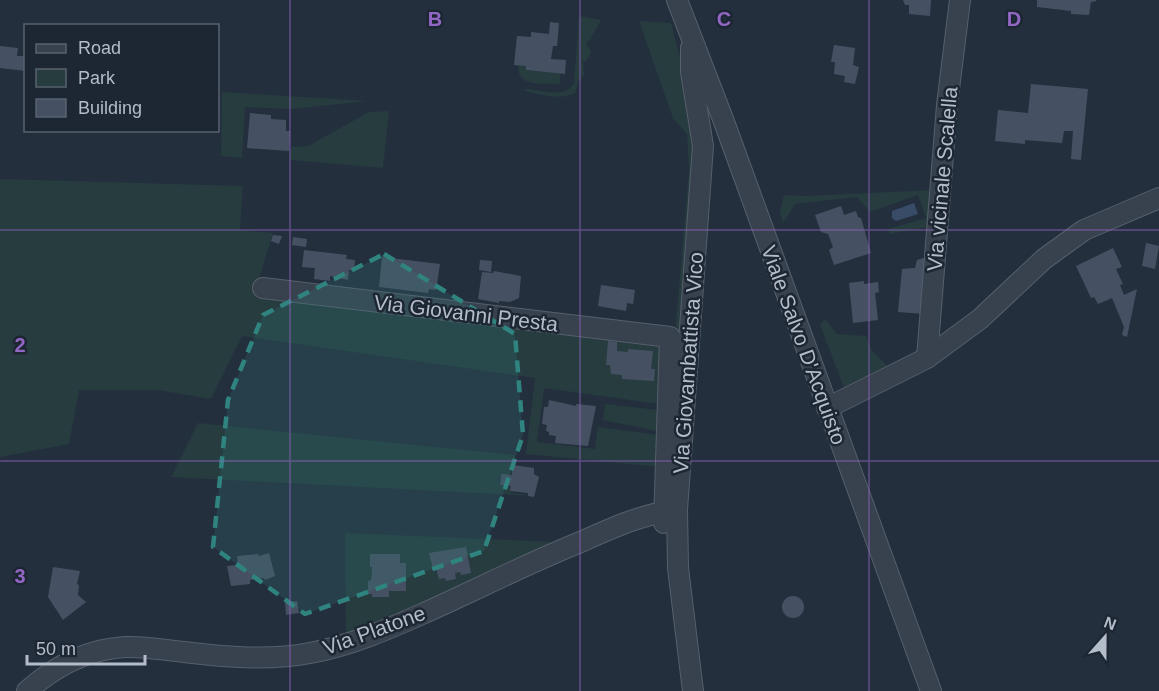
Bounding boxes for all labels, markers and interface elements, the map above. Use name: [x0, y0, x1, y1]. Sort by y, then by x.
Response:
text: B: [428, 8, 442, 30]
text: C: [717, 8, 731, 30]
text: D: [1007, 8, 1021, 30]
legend: [24, 24, 219, 132]
text: Road: [78, 38, 121, 58]
text: Park: [78, 68, 116, 88]
street label: Via vicinale Scalella: [922, 85, 962, 272]
text: Building: [78, 98, 142, 118]
street label: Viale Salvo D'Acquisto: [757, 242, 851, 448]
street label: Via Giovambattista Vico: [669, 251, 707, 475]
street label: Via Giovanni Presta: [373, 290, 560, 336]
text: 2: [14, 334, 26, 356]
text: 3: [14, 565, 26, 587]
street label: Via Platone: [320, 601, 428, 659]
north arrow: [1075, 607, 1135, 667]
text: N: [1102, 613, 1119, 633]
scale bar: [27, 628, 146, 666]
text: 50 m: [36, 639, 76, 659]

